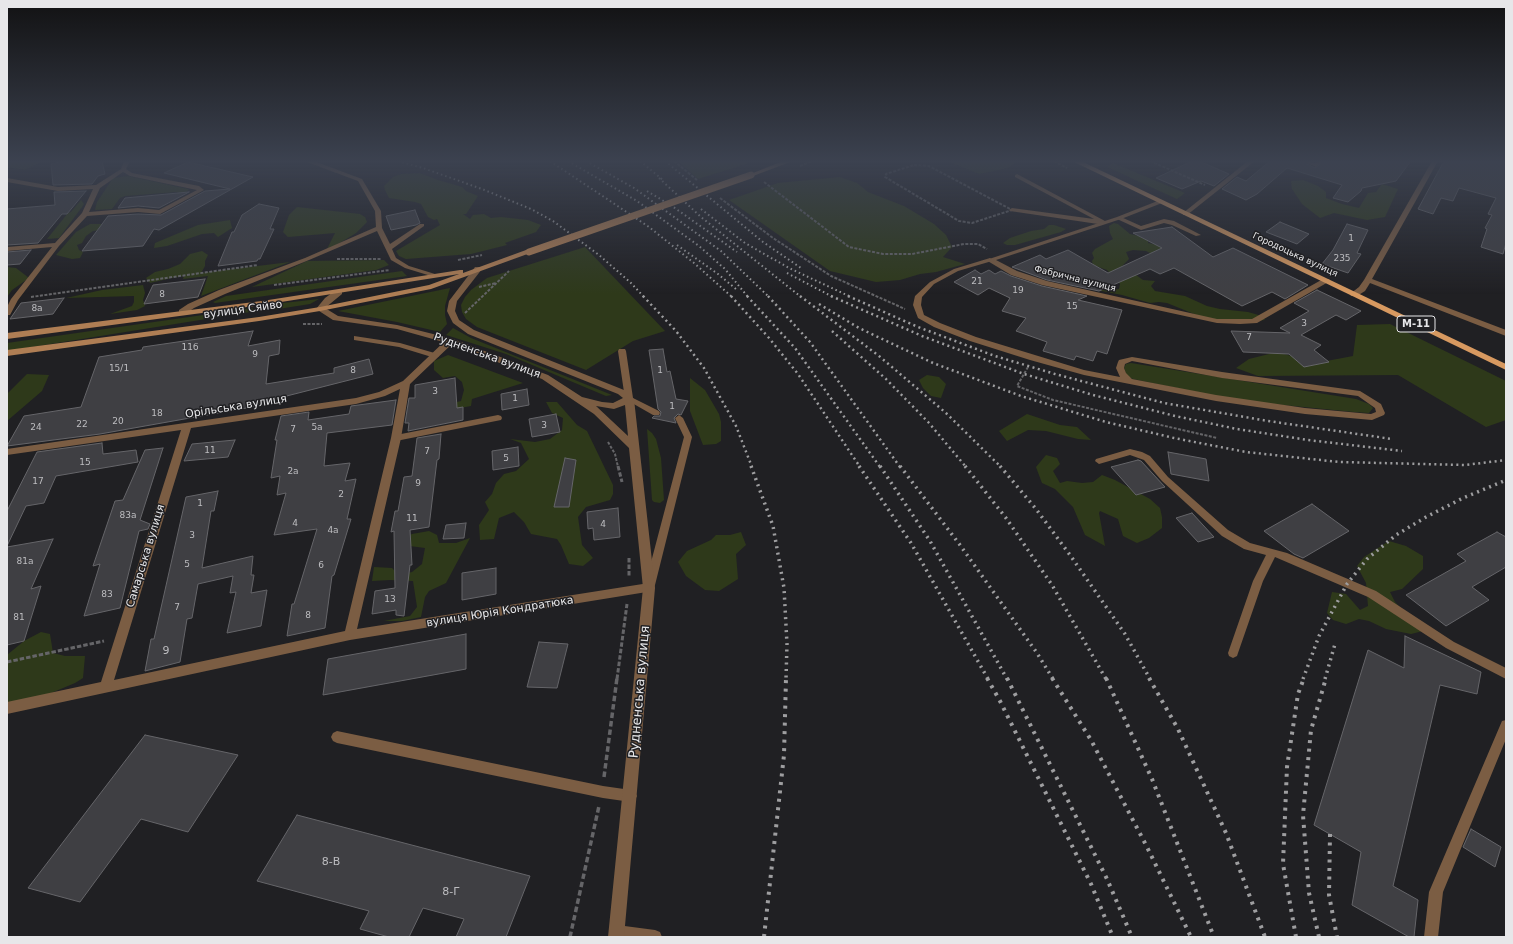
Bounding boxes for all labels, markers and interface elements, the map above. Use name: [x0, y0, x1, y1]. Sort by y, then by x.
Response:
street label: Городоцька вулиця: [1251, 230, 1339, 280]
house number: 1: [1348, 234, 1354, 244]
house number: 235: [1333, 254, 1351, 264]
street label: Фабрична вулиця: [1033, 264, 1117, 294]
house number: 21: [971, 277, 983, 287]
house number: 19: [1012, 286, 1024, 296]
house number: 8: [159, 290, 165, 300]
street label: вулиця Сяйво: [203, 298, 283, 322]
house number: 15: [1066, 302, 1078, 312]
house number: 8а: [31, 304, 43, 314]
road number: М-11: [1397, 316, 1435, 332]
house number: 3: [1301, 319, 1307, 329]
street label: Рудненська вулиця: [432, 331, 542, 381]
house number: 7: [1246, 333, 1252, 343]
house number: 11б: [181, 343, 199, 353]
house number: 9: [252, 350, 258, 360]
house number: 15/1: [109, 364, 129, 374]
house number: 8: [350, 366, 356, 376]
house number: 1: [657, 366, 663, 376]
house number: 3: [432, 387, 438, 397]
street label: Орільська вулиця: [184, 392, 288, 422]
house number: 1: [512, 394, 518, 404]
house number: 1: [669, 402, 675, 412]
house number: 18: [151, 409, 163, 419]
house number: 20: [112, 417, 124, 427]
house number: 22: [76, 420, 88, 430]
house number: 3: [541, 421, 547, 431]
house number: 24: [30, 423, 42, 433]
house number: 5а: [311, 423, 323, 433]
house number: 7: [290, 425, 296, 435]
house number: 11: [204, 446, 216, 456]
house number: 7: [424, 447, 430, 457]
house number: 5: [503, 454, 509, 464]
house number: 15: [79, 458, 91, 468]
house number: 2а: [287, 467, 299, 477]
house number: 17: [32, 477, 44, 487]
house number: 9: [415, 479, 421, 489]
house number: 2: [338, 490, 344, 500]
house number: 1: [197, 499, 203, 509]
street label: Самарська вулиця: [124, 503, 168, 609]
house number: 83а: [120, 511, 136, 521]
house number: 11: [406, 514, 418, 524]
house number: 4: [292, 519, 298, 529]
house number: 4: [600, 520, 606, 530]
house number: 4а: [327, 526, 339, 536]
house number: 3: [189, 531, 195, 541]
house number: 81а: [17, 557, 33, 567]
house number: 5: [184, 560, 190, 570]
house number: 6: [318, 561, 324, 571]
house number: 83: [101, 590, 113, 600]
street label: вулиця Юрія Кондратюка: [425, 594, 575, 630]
house number: 13: [384, 595, 396, 605]
house number: 7: [174, 603, 180, 613]
house number: 8: [305, 611, 311, 621]
house number: 81: [13, 613, 25, 623]
street label: Рудненська вулиця: [626, 625, 654, 759]
house number: 9: [163, 644, 169, 658]
house number: 8-В: [322, 855, 340, 869]
house number: 8-Г: [442, 885, 460, 899]

